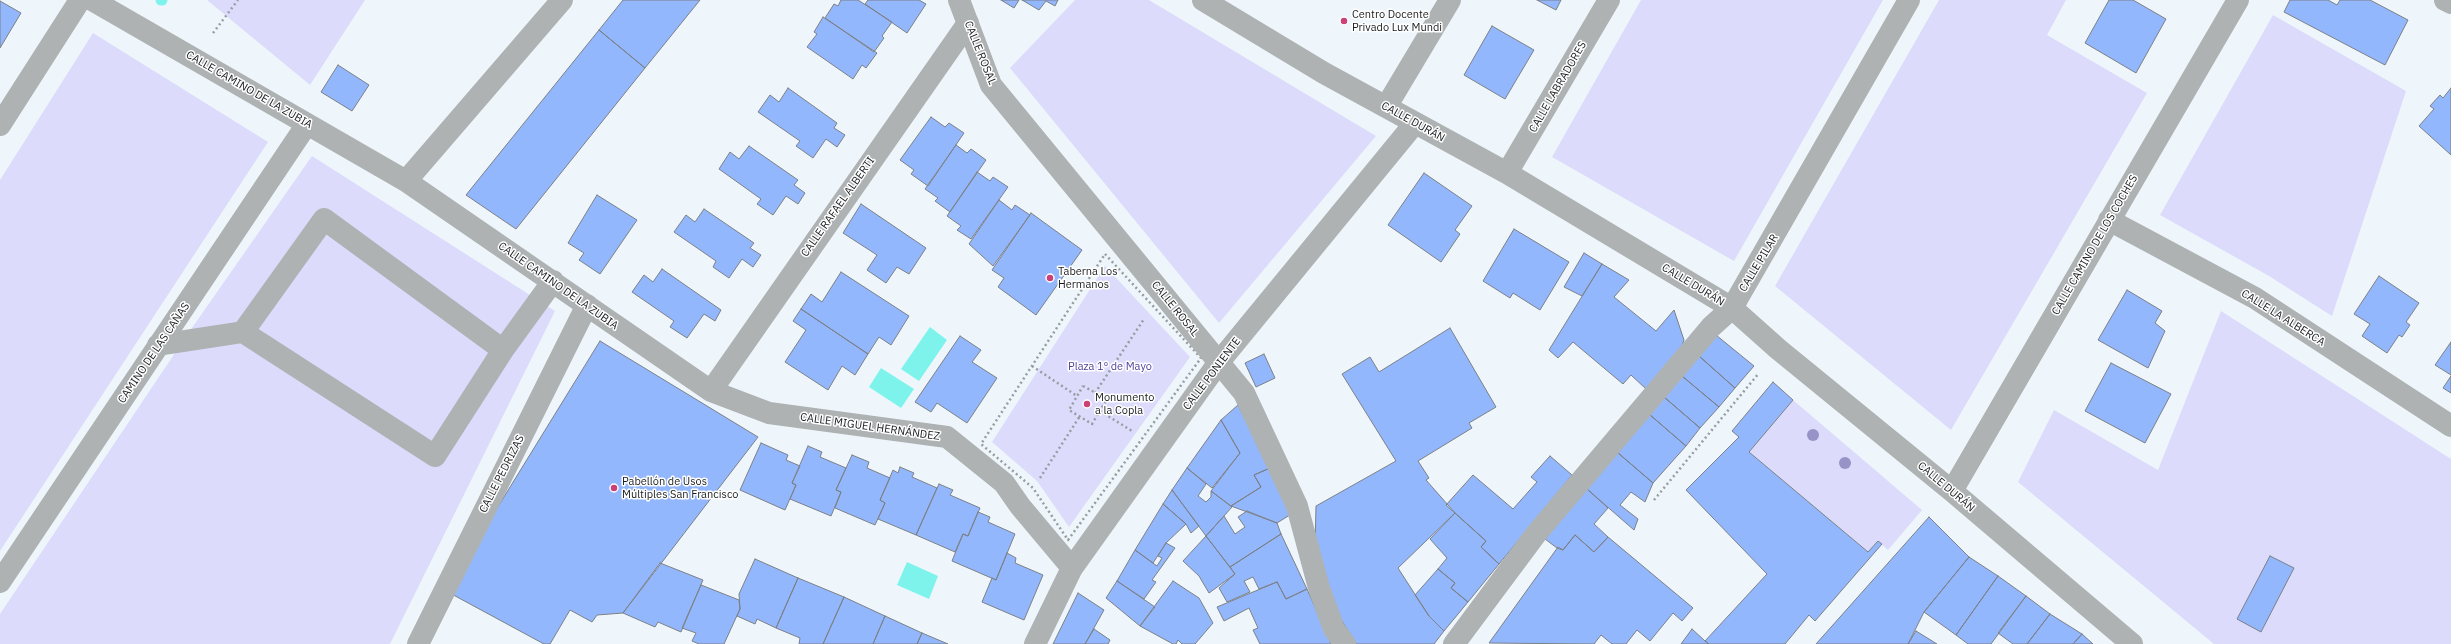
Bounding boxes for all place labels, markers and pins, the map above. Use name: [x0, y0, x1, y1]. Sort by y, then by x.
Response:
place label: Centro Docente Privado Lux Mundi: [1352, 8, 1442, 34]
marker: Centro Docente Privado Lux Mundi: [1339, 16, 1349, 26]
place label: Taberna Los Hermanos: [1058, 265, 1117, 291]
marker: Taberna Los Hermanos: [1045, 273, 1055, 283]
place label: Monumento a la Copla: [1095, 391, 1154, 417]
marker: Monumento a la Copla: [1082, 399, 1092, 409]
place label: Pabellón de Usos Múltiples San Francisco: [622, 475, 739, 501]
marker: Pabellón de Usos Múltiples San Francisco: [609, 483, 619, 493]

